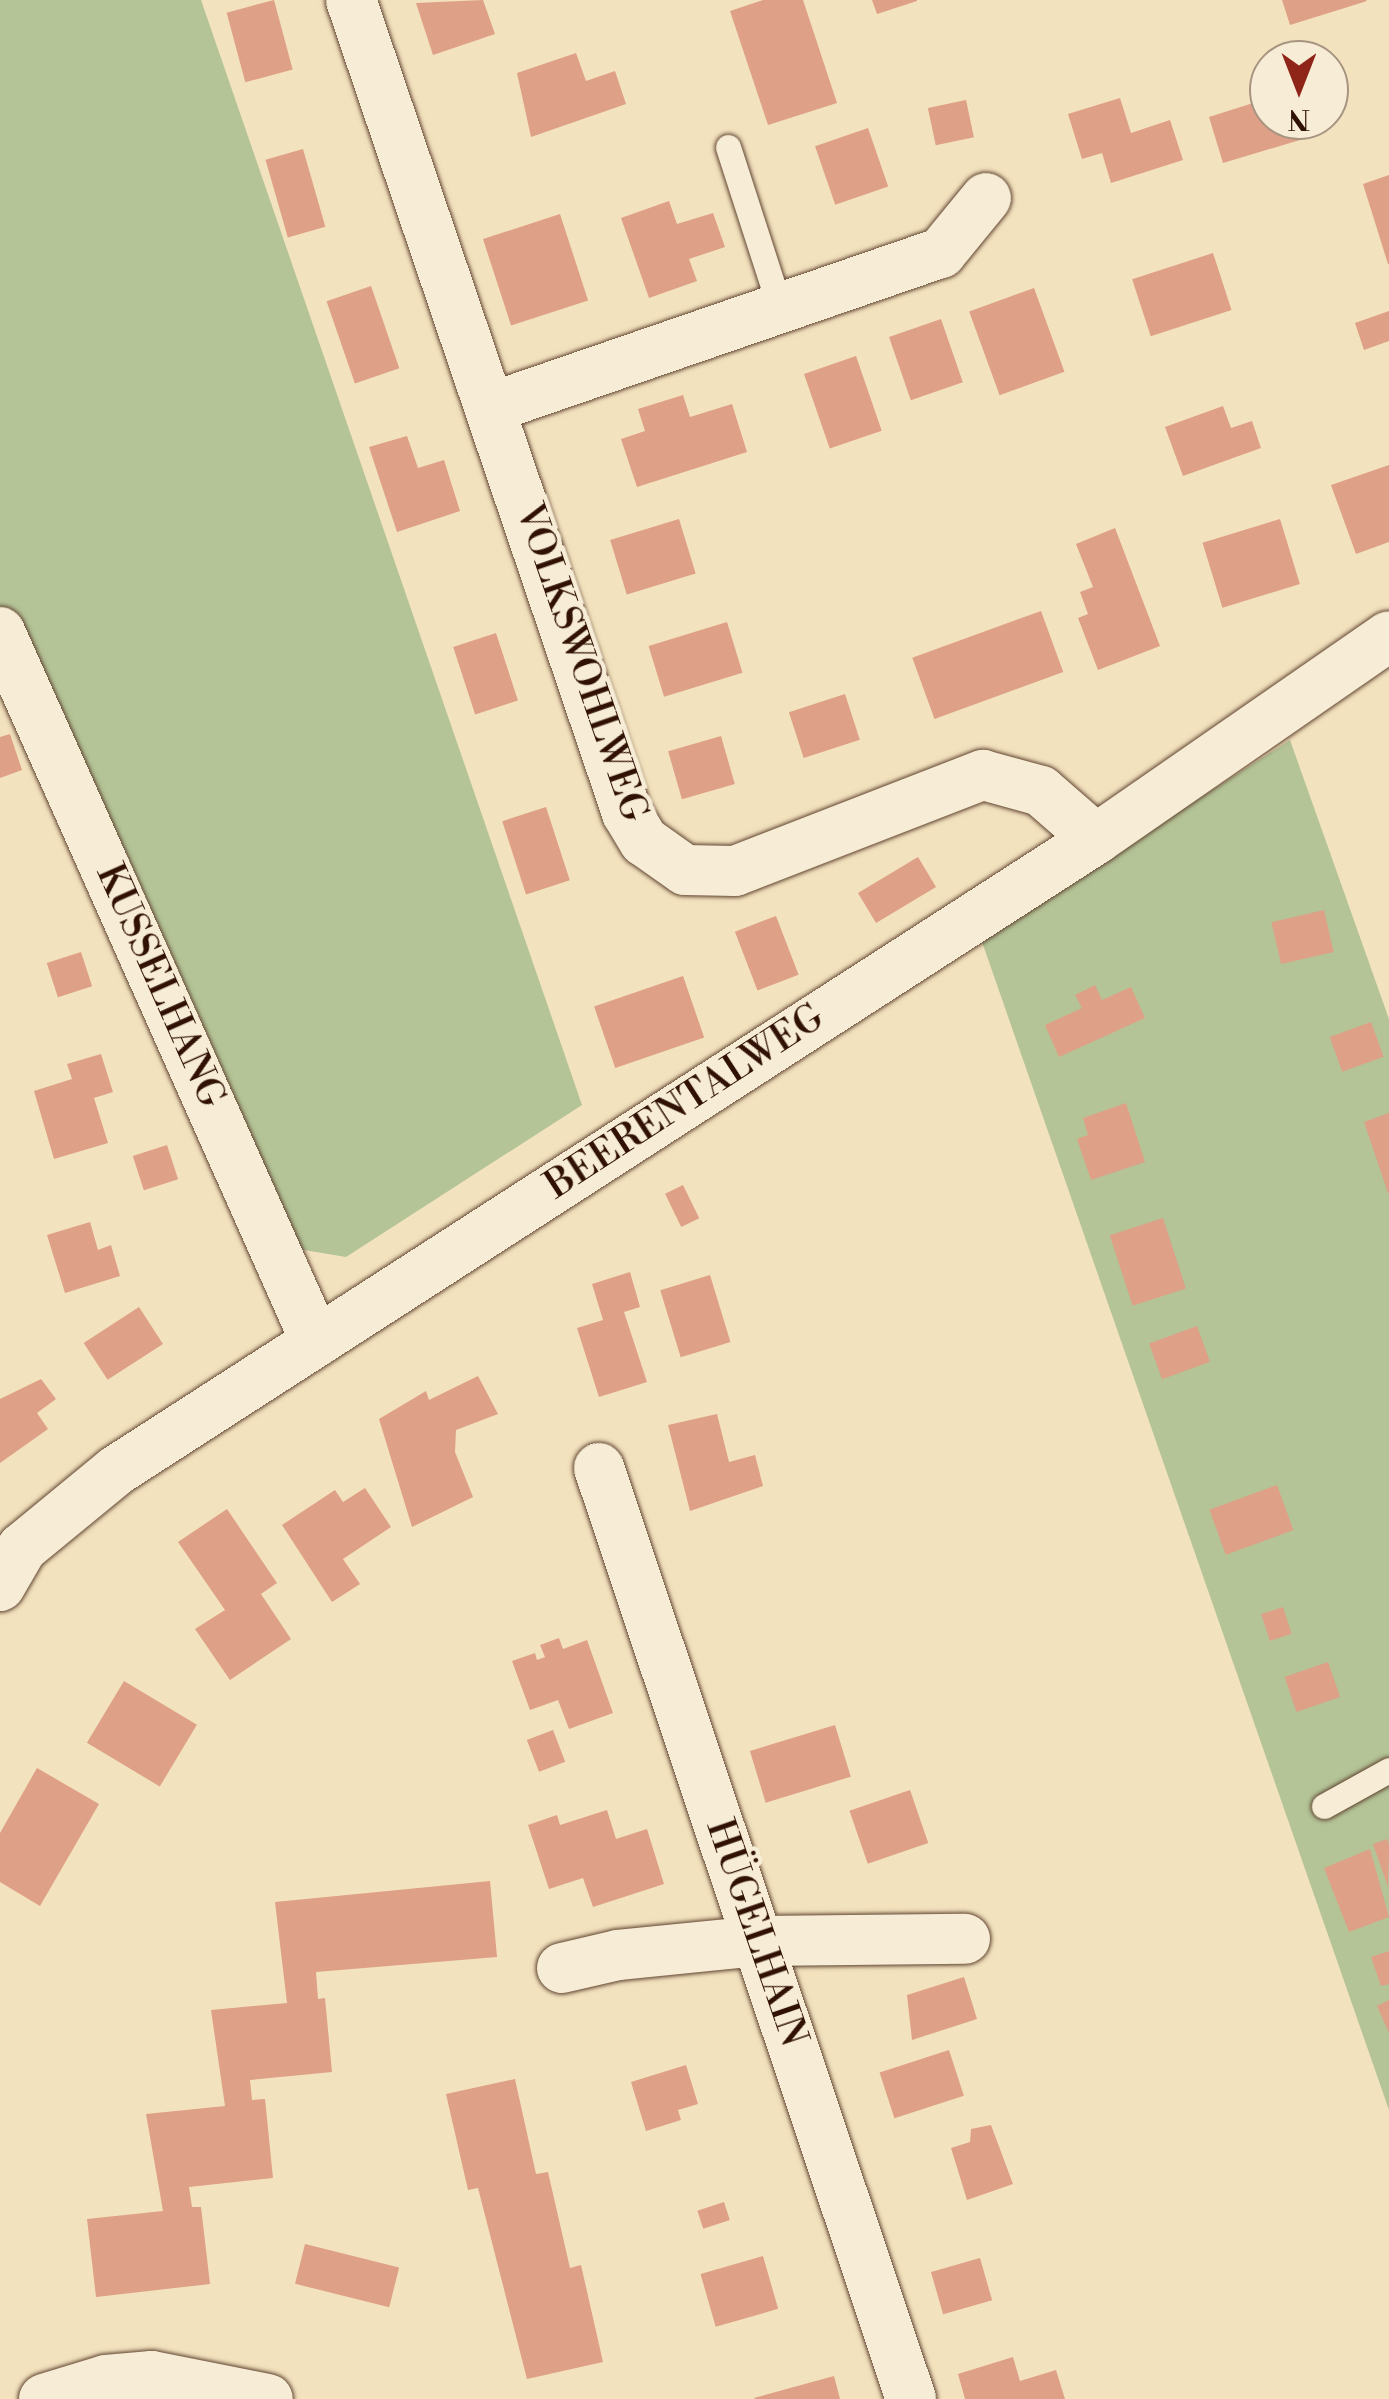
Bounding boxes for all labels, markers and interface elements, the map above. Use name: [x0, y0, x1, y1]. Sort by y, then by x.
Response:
north arrow: [1249, 40, 1349, 140]
text: N: [1288, 101, 1310, 136]
street label: VOLKSWOHLWEG: [505, 498, 657, 828]
street label: KUSSELHANG: [86, 857, 234, 1115]
street label: BEERENTALWEG: [537, 995, 833, 1209]
street label: HÜGELHAIN: [696, 1814, 816, 2052]

